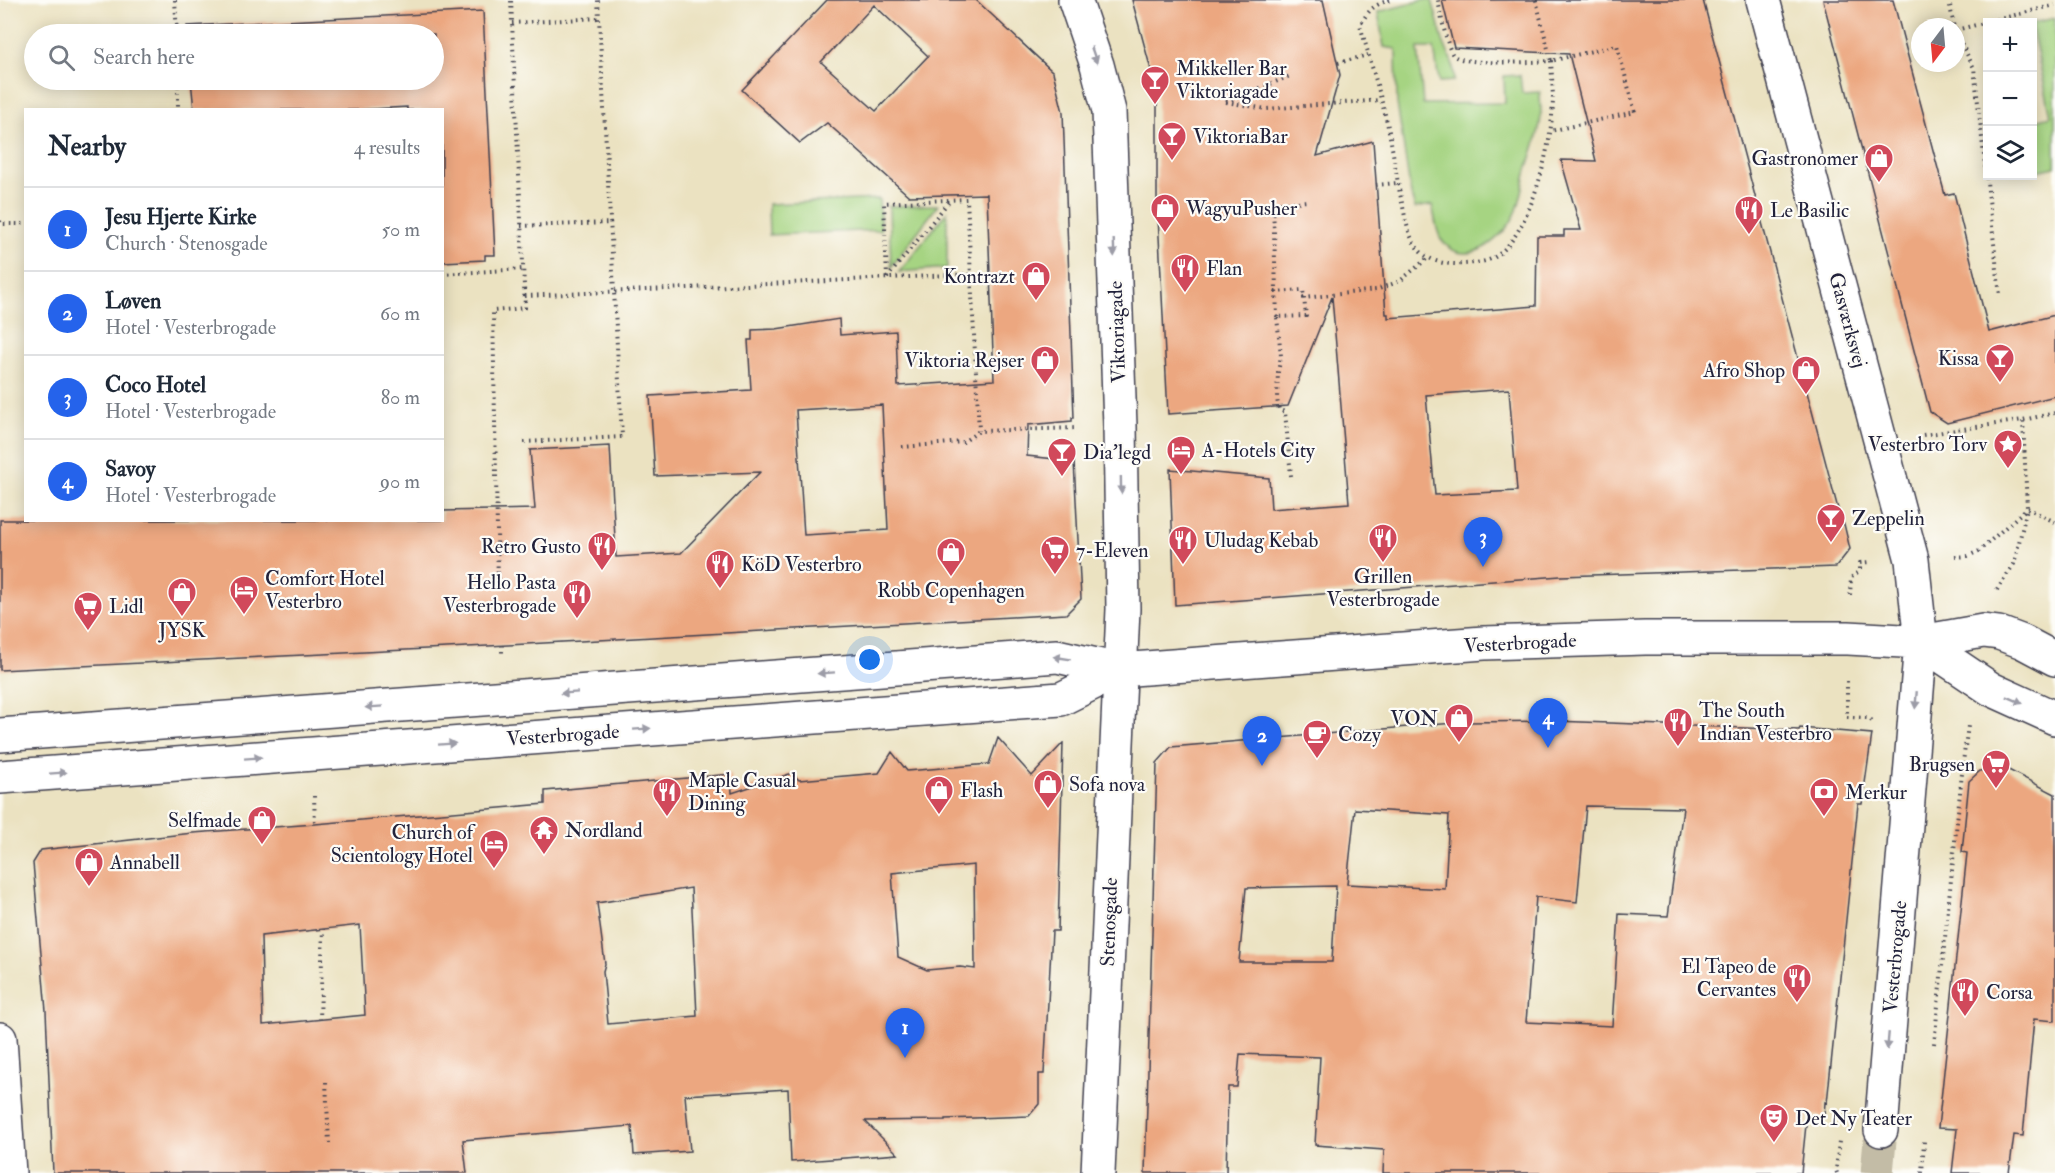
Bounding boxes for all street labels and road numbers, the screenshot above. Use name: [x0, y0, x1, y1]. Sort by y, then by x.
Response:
street label: Gasværksvej: [1823, 270, 1873, 370]
street label: Viktoriagade: [1103, 281, 1131, 383]
street label: Vesterbrogade: [1463, 628, 1577, 658]
street label: Vesterbrogade: [506, 719, 620, 751]
street label: Stenosgade: [1095, 877, 1123, 967]
street label: Vesterbrogade: [1878, 900, 1912, 1014]

